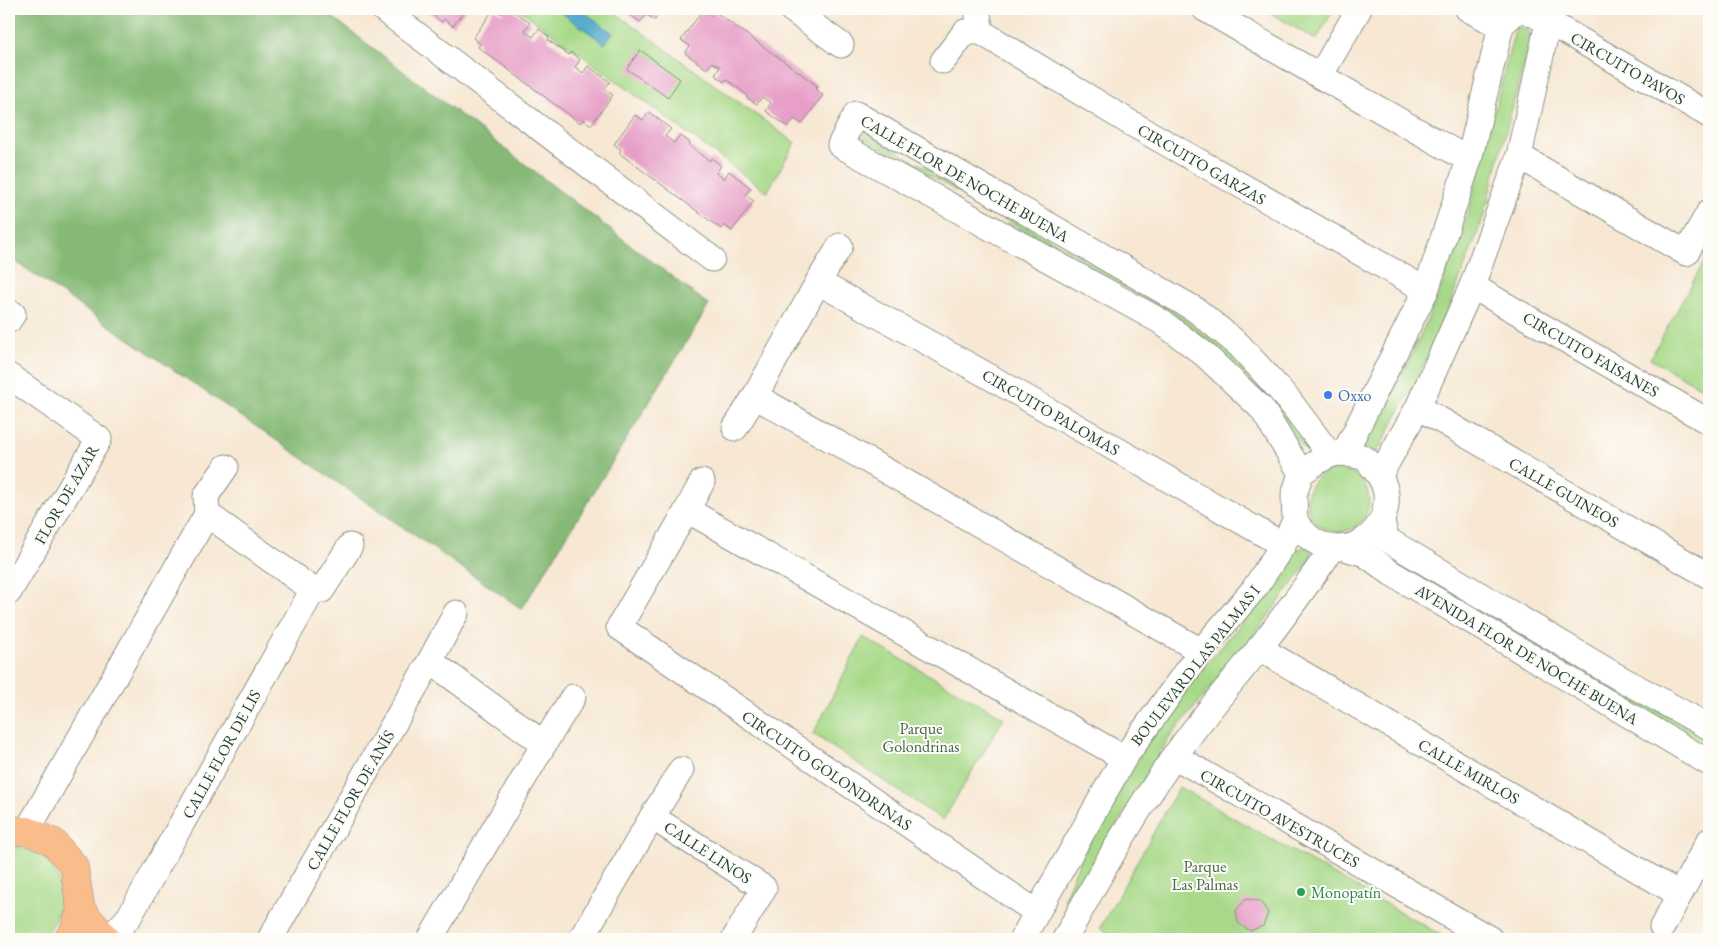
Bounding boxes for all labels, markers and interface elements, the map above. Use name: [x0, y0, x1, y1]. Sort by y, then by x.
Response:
street label: CIRCUITO PAVOS: [1567, 27, 1689, 110]
street label: CALLE FLOR DE NOCHE BUENA: [857, 110, 1074, 247]
street label: CIRCUITO GARZAS: [1134, 119, 1270, 210]
street label: CIRCUITO FAISANES: [1519, 307, 1663, 402]
street label: CIRCUITO PALOMAS: [978, 364, 1123, 460]
place label: Oxxo: [1338, 385, 1372, 406]
marker: Oxxo: [1322, 389, 1334, 401]
street label: FLOR DE AZAR: [29, 440, 104, 548]
street label: CALLE GUINEOS: [1505, 452, 1623, 532]
street label: AVENIDA FLOR DE NOCHE BUENA: [1410, 579, 1643, 730]
street label: BOULEVARD LAS PALMAS I: [1126, 580, 1265, 750]
street label: CALLE FLOR DE LIS: [177, 686, 266, 822]
street label: CIRCUITO GOLONDRINAS: [738, 706, 916, 835]
park label: Parque Golondrinas: [883, 718, 959, 757]
street label: CALLE FLOR DE ANÍS: [302, 726, 399, 874]
street label: CALLE MIRLOS: [1414, 734, 1523, 809]
street label: CIRCUITO AVESTRUCES: [1196, 764, 1363, 873]
street label: CALLE LINOS: [660, 816, 756, 889]
park label: Parque Las Palmas: [1172, 856, 1238, 895]
place label: Monopatín: [1311, 882, 1382, 903]
marker: Monopatín: [1295, 886, 1307, 898]

